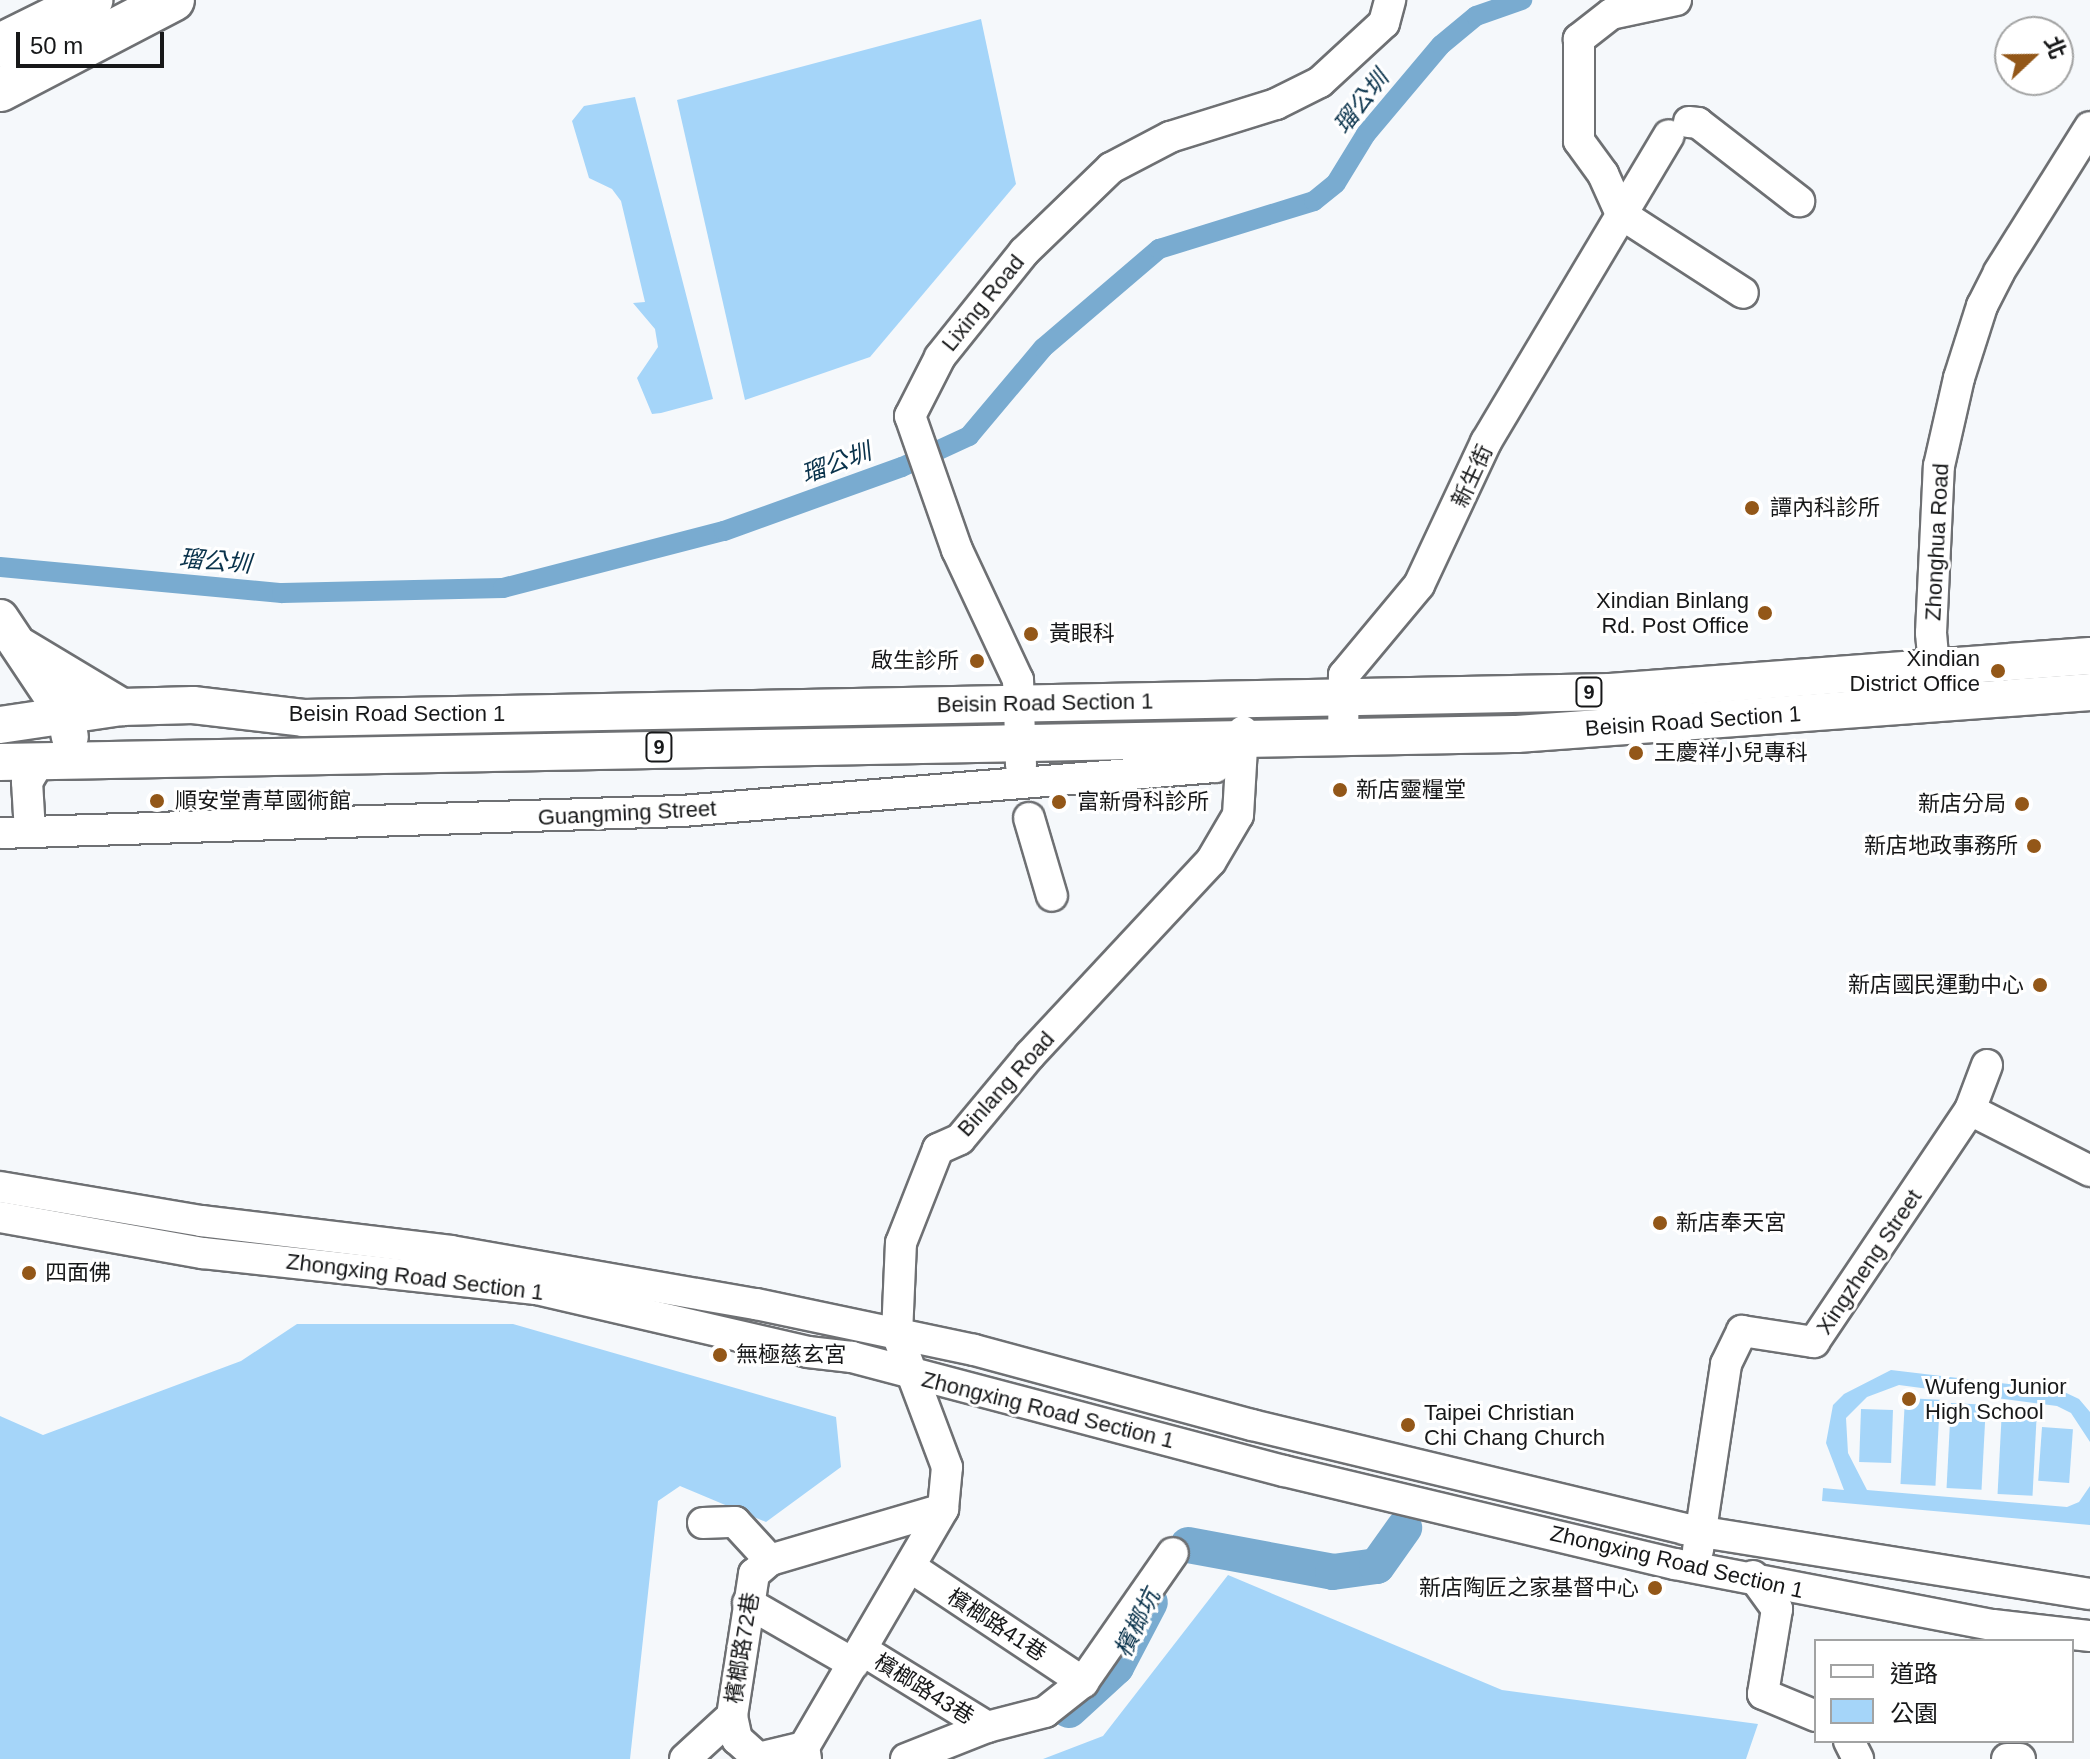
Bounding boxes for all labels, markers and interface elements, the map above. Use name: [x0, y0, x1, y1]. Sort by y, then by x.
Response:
scale bar: [20, 16, 168, 66]
north arrow: [1994, 16, 2074, 96]
text: 50 m: [30, 32, 83, 59]
text: 北: [2039, 33, 2071, 62]
water label: 瑠公圳: [1327, 65, 1395, 139]
street label: Lixing Road: [936, 250, 1030, 356]
water label: 瑠公圳: [797, 437, 875, 489]
street label: 新生街: [1446, 441, 1498, 511]
street label: Zhonghua Road: [1920, 463, 1954, 621]
place label: 譚內科診所: [1770, 495, 1880, 521]
marker: 譚內科診所: [1741, 497, 1763, 519]
water label: 瑠公圳: [178, 544, 252, 578]
place label: Xindian Binlang Rd. Post Office: [1596, 587, 1749, 638]
marker: Xindian Binlang Rd. Post Office: [1756, 604, 1774, 622]
place label: 黃眼科: [1049, 621, 1115, 647]
marker: 黃眼科: [1020, 623, 1042, 645]
place label: Xindian District Office: [1850, 645, 1980, 696]
place label: 啟生診所: [871, 648, 959, 674]
marker: 啟生診所: [966, 650, 988, 672]
marker: Xindian District Office: [1987, 660, 2009, 682]
road number: 9: [1575, 676, 1603, 708]
street label: Beisin Road Section 1: [937, 688, 1153, 718]
street label: Beisin Road Section 1: [1584, 700, 1802, 742]
street label: Beisin Road Section 1: [289, 701, 505, 727]
road number: 9: [645, 731, 673, 763]
place label: 王慶祥小兒專科: [1654, 740, 1808, 766]
marker: 王慶祥小兒專科: [1625, 742, 1647, 764]
place label: 新店靈糧堂: [1356, 777, 1466, 803]
marker: 新店靈糧堂: [1331, 781, 1349, 799]
place label: 順安堂青草國術館: [175, 788, 351, 814]
place label: 富新骨科診所: [1077, 789, 1209, 815]
marker: 順安堂青草國術館: [146, 790, 168, 812]
marker: 富新骨科診所: [1048, 791, 1070, 813]
place label: 新店分局: [1918, 791, 2006, 817]
street label: Guangming Street: [537, 795, 717, 831]
marker: 新店分局: [2013, 795, 2031, 813]
place label: 新店地政事務所: [1864, 833, 2018, 859]
marker: 新店地政事務所: [2025, 837, 2043, 855]
place label: 新店國民運動中心: [1848, 972, 2024, 998]
marker: 新店國民運動中心: [2031, 976, 2049, 994]
street label: Binlang Road: [952, 1026, 1060, 1142]
street label: Xingzheng Street: [1811, 1185, 1927, 1339]
place label: 新店奉天宮: [1676, 1210, 1786, 1236]
marker: 新店奉天宮: [1651, 1214, 1669, 1232]
street label: Zhongxing Road Section 1: [285, 1248, 545, 1306]
place label: 四面佛: [45, 1260, 111, 1286]
marker: 四面佛: [20, 1264, 38, 1282]
place label: 無極慈玄宮: [736, 1342, 846, 1368]
marker: 無極慈玄宮: [711, 1346, 729, 1364]
street label: Zhongxing Road Section 1: [919, 1366, 1177, 1454]
place label: Wufeng Junior High School: [1925, 1373, 2066, 1424]
marker: Wufeng Junior High School: [1900, 1390, 1918, 1408]
place label: Taipei Christian Chi Chang Church: [1424, 1399, 1605, 1450]
marker: Taipei Christian Chi Chang Church: [1399, 1416, 1417, 1434]
street label: Zhongxing Road Section 1: [1548, 1520, 1806, 1604]
place label: 新店陶匠之家基督中心: [1419, 1575, 1639, 1601]
marker: 新店陶匠之家基督中心: [1646, 1579, 1664, 1597]
street label: 檳榔路41巷: [943, 1583, 1051, 1667]
water label: 檳榔坑: [1108, 1584, 1166, 1662]
street label: 檳榔路72巷: [720, 1590, 764, 1706]
legend: [1814, 1639, 2074, 1743]
street label: 檳榔路43巷: [869, 1648, 979, 1730]
text: 道路: [1890, 1660, 1938, 1687]
text: 公園: [1890, 1700, 1938, 1727]

